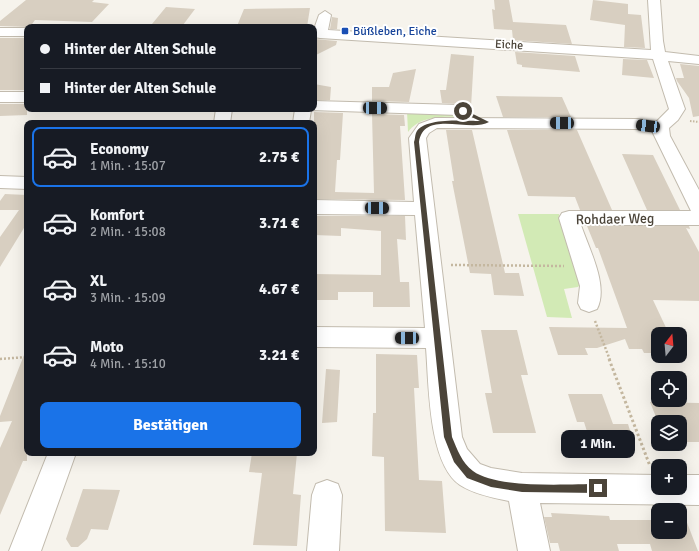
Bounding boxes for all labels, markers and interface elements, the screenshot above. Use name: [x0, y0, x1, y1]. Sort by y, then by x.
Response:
place label: Büßleben, Eiche: [353, 24, 437, 39]
marker: Büßleben, Eiche: [340, 26, 350, 36]
street label: Eiche: [495, 37, 523, 53]
text: Hinter der Alten Schule: [64, 40, 216, 58]
text: Hinter der Alten Schule: [64, 79, 216, 97]
car: [363, 102, 387, 114]
route start: [454, 102, 472, 120]
car: [550, 117, 574, 129]
car: [635, 119, 661, 133]
icon: car: [42, 139, 78, 175]
text: Economy: [90, 140, 149, 158]
text: 2.75 €: [259, 148, 299, 166]
text: 1 Min. · 15:07: [90, 158, 166, 174]
car: [365, 202, 389, 214]
icon: car: [42, 205, 78, 241]
text: Komfort: [90, 206, 144, 224]
street label: Rohdaer Weg: [576, 210, 654, 228]
text: 3.71 €: [259, 214, 299, 232]
text: 2 Min. · 15:08: [90, 224, 166, 240]
icon: car: [42, 271, 78, 307]
text: XL: [90, 272, 107, 290]
text: 4.67 €: [259, 280, 299, 298]
text: 3 Min. · 15:09: [90, 290, 166, 306]
north arrow: [651, 327, 687, 363]
map controls: [651, 327, 687, 539]
car: [395, 332, 419, 344]
icon: car: [42, 337, 78, 373]
text: Moto: [90, 338, 124, 356]
text: 3.21 €: [259, 346, 299, 364]
text: 4 Min. · 15:10: [90, 356, 166, 372]
button: locate: [651, 371, 687, 407]
button: Bestätigen: [40, 402, 301, 448]
button: layers: [651, 415, 687, 451]
callout: 1 Min.: [561, 430, 635, 458]
text: 1 Min.: [580, 436, 616, 452]
button: +: [651, 459, 687, 495]
route end: [589, 479, 607, 497]
button: −: [651, 503, 687, 539]

